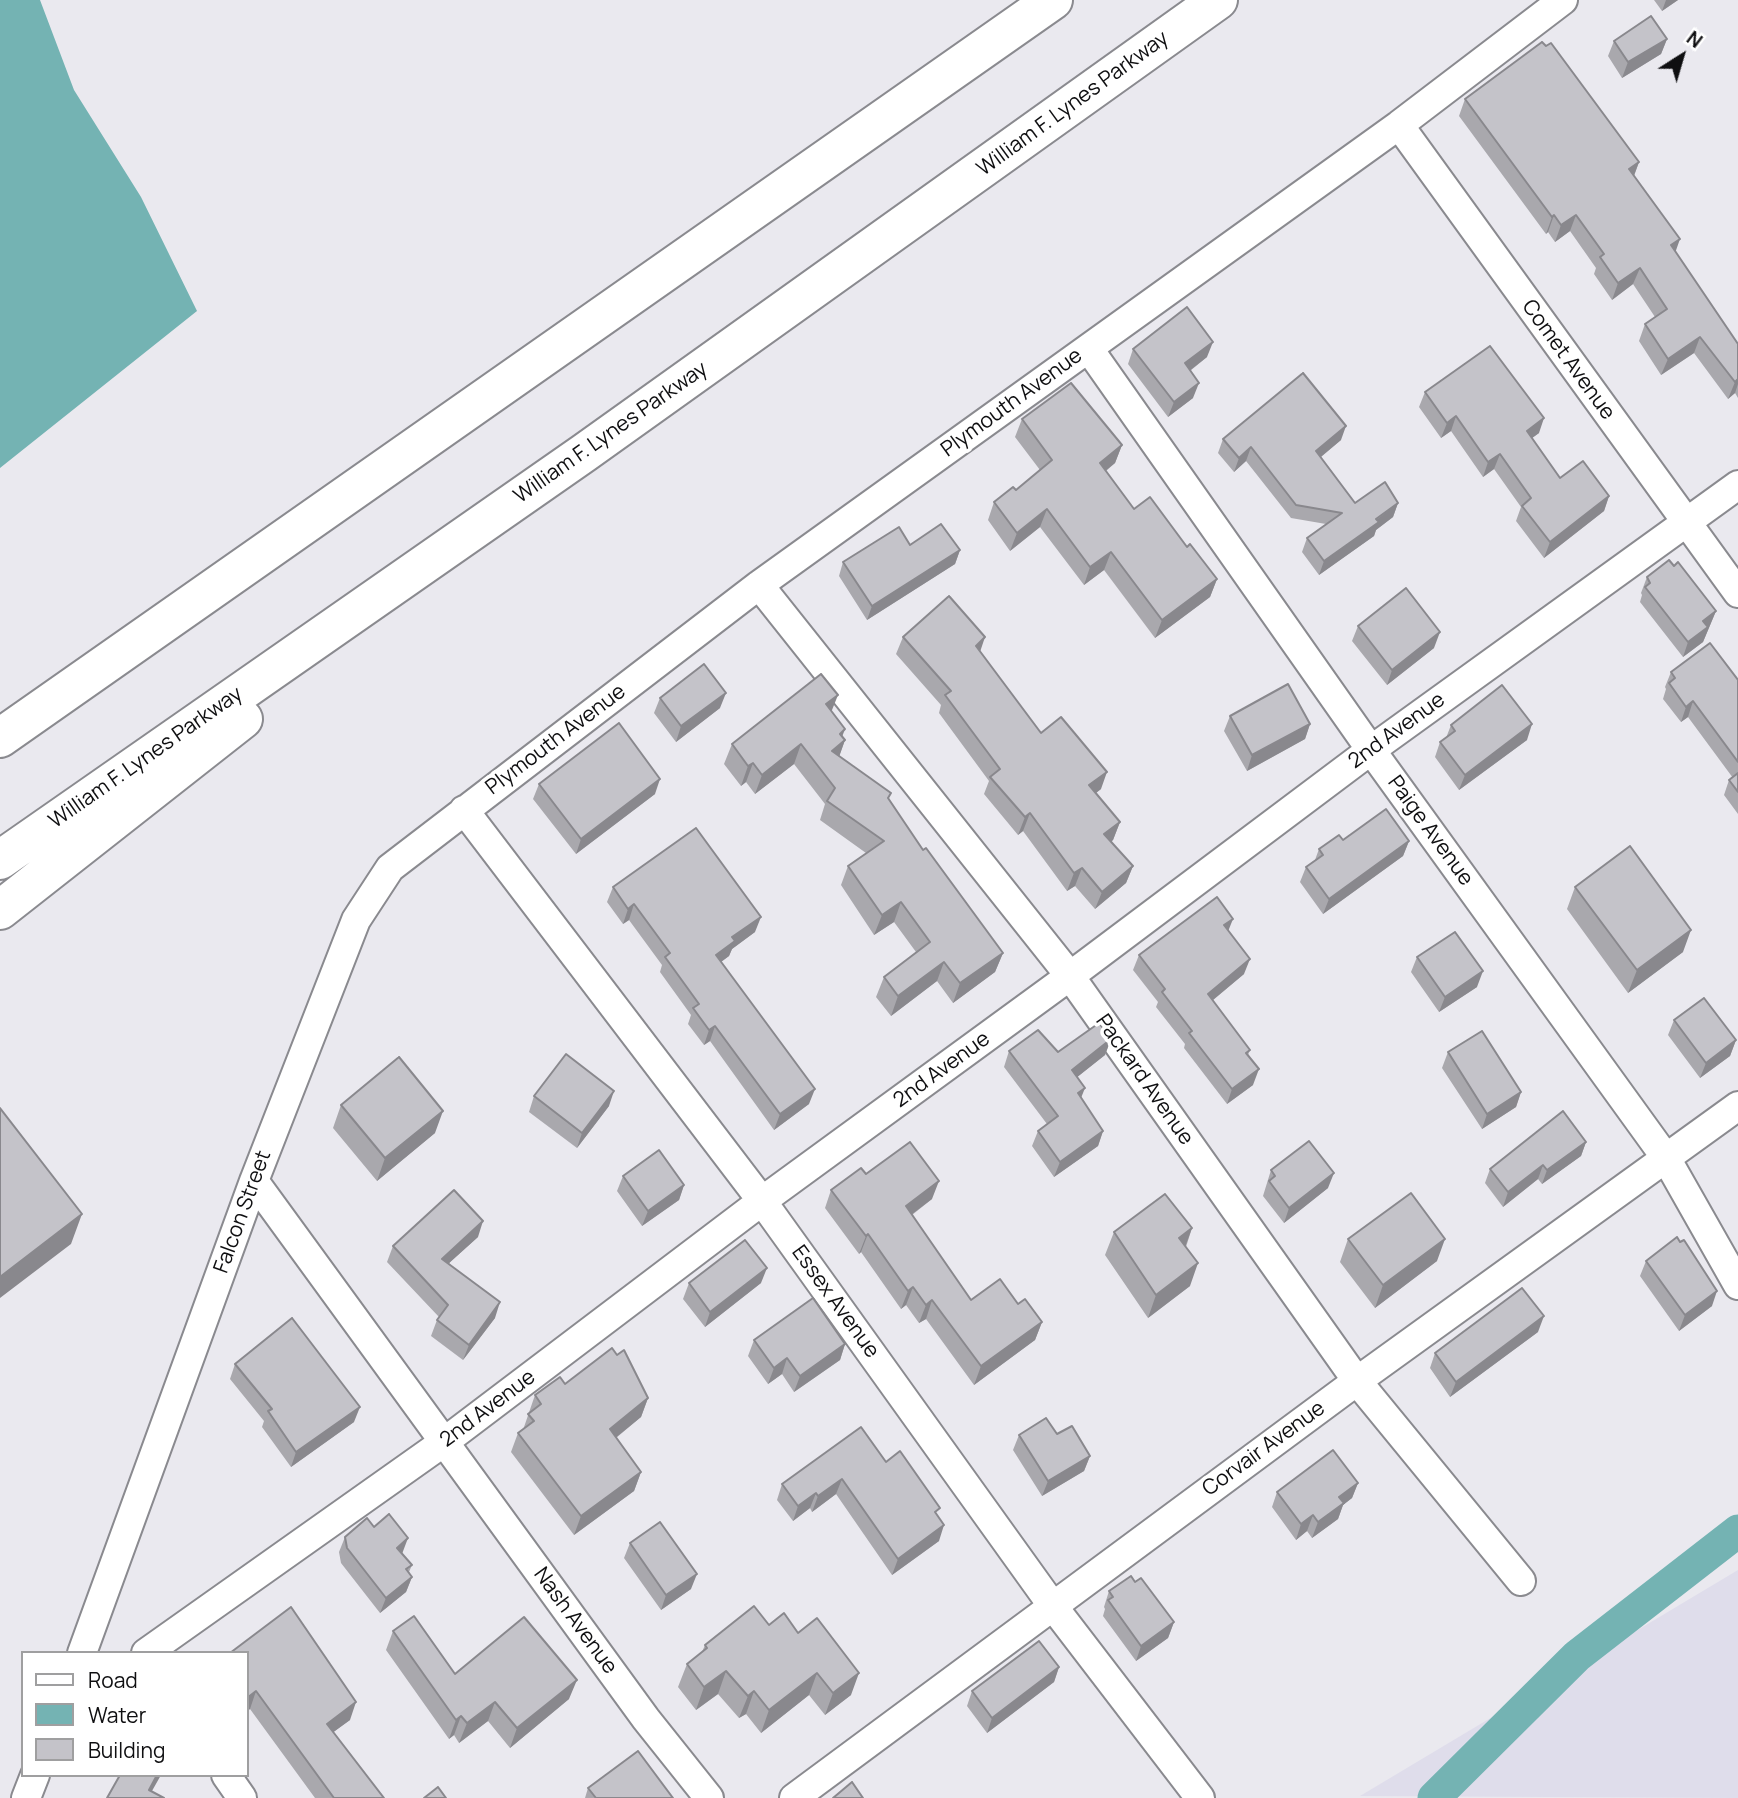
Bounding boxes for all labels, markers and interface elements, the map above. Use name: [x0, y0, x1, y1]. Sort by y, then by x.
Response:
north arrow: [1647, 21, 1717, 91]
text: N: [1681, 25, 1708, 54]
street label: William F. Lynes Parkway: [972, 26, 1174, 182]
street label: Comet Avenue: [1516, 295, 1620, 425]
street label: Plymouth Avenue: [937, 343, 1087, 463]
street label: William F. Lynes Parkway: [509, 357, 713, 509]
street label: Plymouth Avenue: [481, 679, 631, 801]
street label: William F. Lynes Parkway: [44, 682, 248, 834]
street label: 2nd Avenue: [1344, 688, 1450, 774]
street label: Paige Avenue: [1382, 771, 1478, 891]
street label: Packard Avenue: [1090, 1010, 1198, 1150]
street label: 2nd Avenue: [889, 1027, 995, 1113]
street label: Falcon Street: [209, 1147, 277, 1277]
street label: Essex Avenue: [786, 1241, 884, 1363]
street label: 2nd Avenue: [435, 1365, 541, 1453]
street label: Corvair Avenue: [1198, 1396, 1330, 1502]
street label: Nash Avenue: [528, 1563, 622, 1679]
legend: [21, 1651, 248, 1777]
text: Road: [88, 1666, 138, 1694]
text: Water: [88, 1701, 146, 1729]
text: Building: [88, 1736, 165, 1764]

